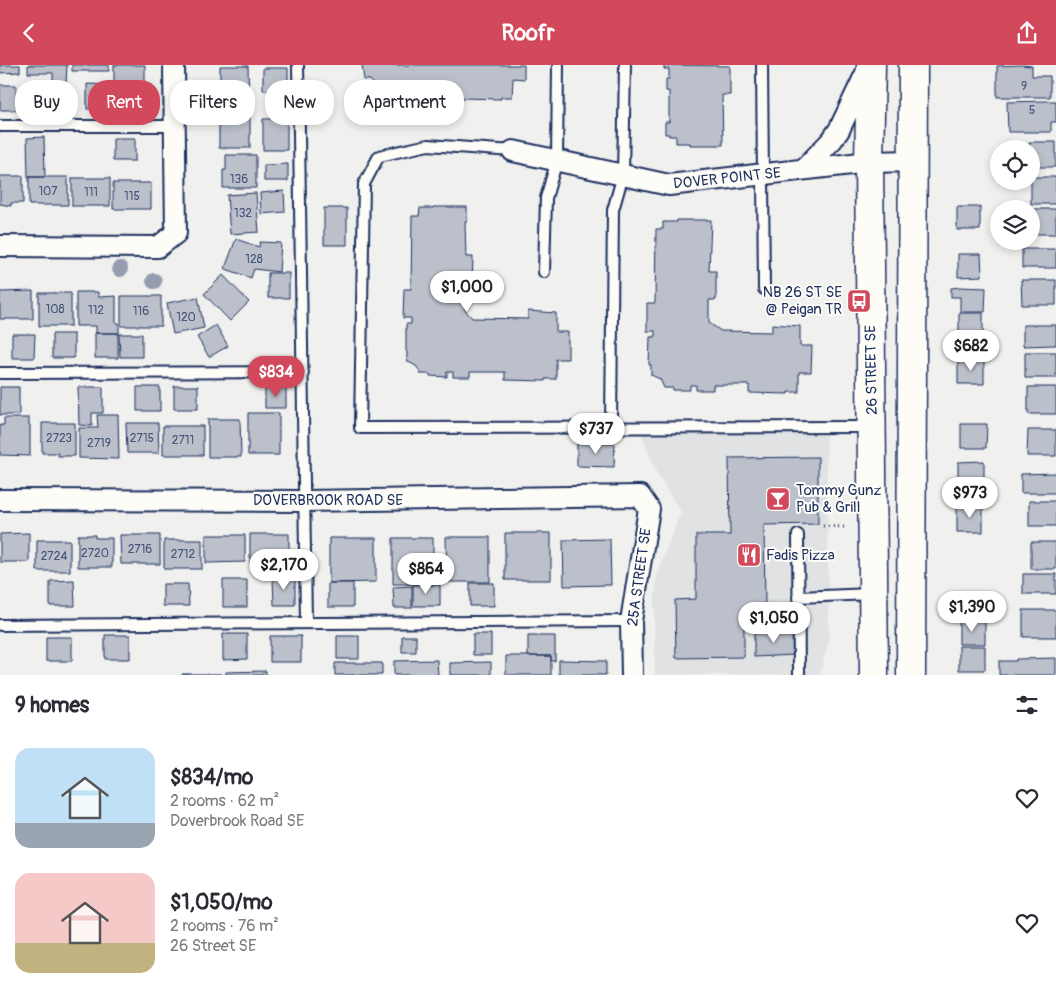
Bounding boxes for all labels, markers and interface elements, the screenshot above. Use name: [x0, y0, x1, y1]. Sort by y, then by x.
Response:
icon: back: [15, 19, 43, 47]
text: Roofr: [501, 19, 555, 47]
icon: share: [1013, 19, 1041, 47]
house number: 9: [1021, 79, 1027, 94]
chip: Buy: [15, 80, 78, 125]
chip: Rent: [88, 80, 160, 125]
chip: Filters: [170, 80, 255, 125]
chip: New: [265, 80, 334, 125]
chip: Apartment: [344, 80, 464, 125]
house number: 5: [1029, 103, 1035, 118]
map controls: [990, 140, 1040, 250]
button: locate: [990, 140, 1040, 190]
street label: DOVER POINT SE: [672, 163, 782, 194]
house number: 136: [230, 172, 248, 187]
house number: 107: [38, 184, 58, 199]
house number: 111: [84, 185, 98, 200]
house number: 115: [124, 189, 140, 204]
button: layers: [990, 200, 1040, 250]
house number: 132: [234, 206, 252, 221]
house number: 128: [245, 252, 263, 267]
pin: $1,000: [426, 271, 508, 313]
text: $1,000: [441, 277, 493, 297]
place label: NB 26 ST SE @ Peigan TR: [763, 283, 842, 319]
bus stop icon: NB 26 ST SE @ Peigan TR: [846, 288, 872, 314]
house number: 108: [46, 302, 64, 317]
house number: 112: [88, 303, 104, 318]
house number: 116: [133, 304, 149, 319]
house number: 120: [176, 310, 196, 325]
street label: 26 STREET SE: [861, 325, 882, 415]
pin: $682: [941, 329, 1001, 372]
text: $682: [954, 336, 989, 356]
pin: $834: [246, 355, 306, 398]
text: $834: [259, 362, 293, 382]
pin: $737: [566, 413, 626, 455]
text: $737: [579, 419, 613, 439]
house number: 2723: [46, 431, 72, 446]
house number: 2715: [130, 431, 154, 446]
house number: 2711: [172, 433, 194, 448]
house number: 2719: [87, 436, 111, 451]
pin: $973: [940, 477, 1000, 519]
place label: Tommy Gunz Pub & Grill: [796, 481, 882, 517]
text: $973: [953, 483, 987, 503]
bar icon: Tommy Gunz Pub & Grill: [765, 486, 791, 512]
street label: DOVERBROOK ROAD SE: [253, 491, 403, 510]
street label: 25A STREET SE: [623, 527, 656, 627]
house number: 2716: [128, 542, 152, 557]
restaurant icon: Fadis Pizza: [736, 542, 762, 568]
house number: 2720: [81, 546, 109, 561]
place label: Fadis Pizza: [766, 546, 835, 565]
house number: 2712: [171, 547, 196, 562]
house number: 2724: [41, 549, 67, 564]
pin: $2,170: [243, 549, 325, 591]
pin: $864: [396, 553, 456, 595]
text: $2,170: [260, 555, 308, 575]
text: $864: [408, 559, 444, 579]
pin: $1,390: [931, 591, 1013, 633]
text: $1,390: [948, 597, 996, 617]
pin: $1,050: [733, 601, 815, 644]
text: $1,050: [749, 608, 799, 628]
icon: filters: [1013, 691, 1041, 719]
text: 9 homes: [15, 692, 89, 719]
text: $834/mo: [170, 764, 253, 791]
icon: home: [55, 768, 115, 828]
icon: heart: [1013, 784, 1041, 812]
text: 2 rooms · 62 m²: [170, 791, 279, 811]
text: Doverbrook Road SE: [170, 811, 304, 831]
text: $1,050/mo: [170, 889, 272, 916]
icon: home: [55, 893, 115, 953]
icon: heart: [1013, 909, 1041, 937]
text: 2 rooms · 76 m²: [170, 916, 279, 936]
text: 26 Street SE: [170, 936, 256, 956]

